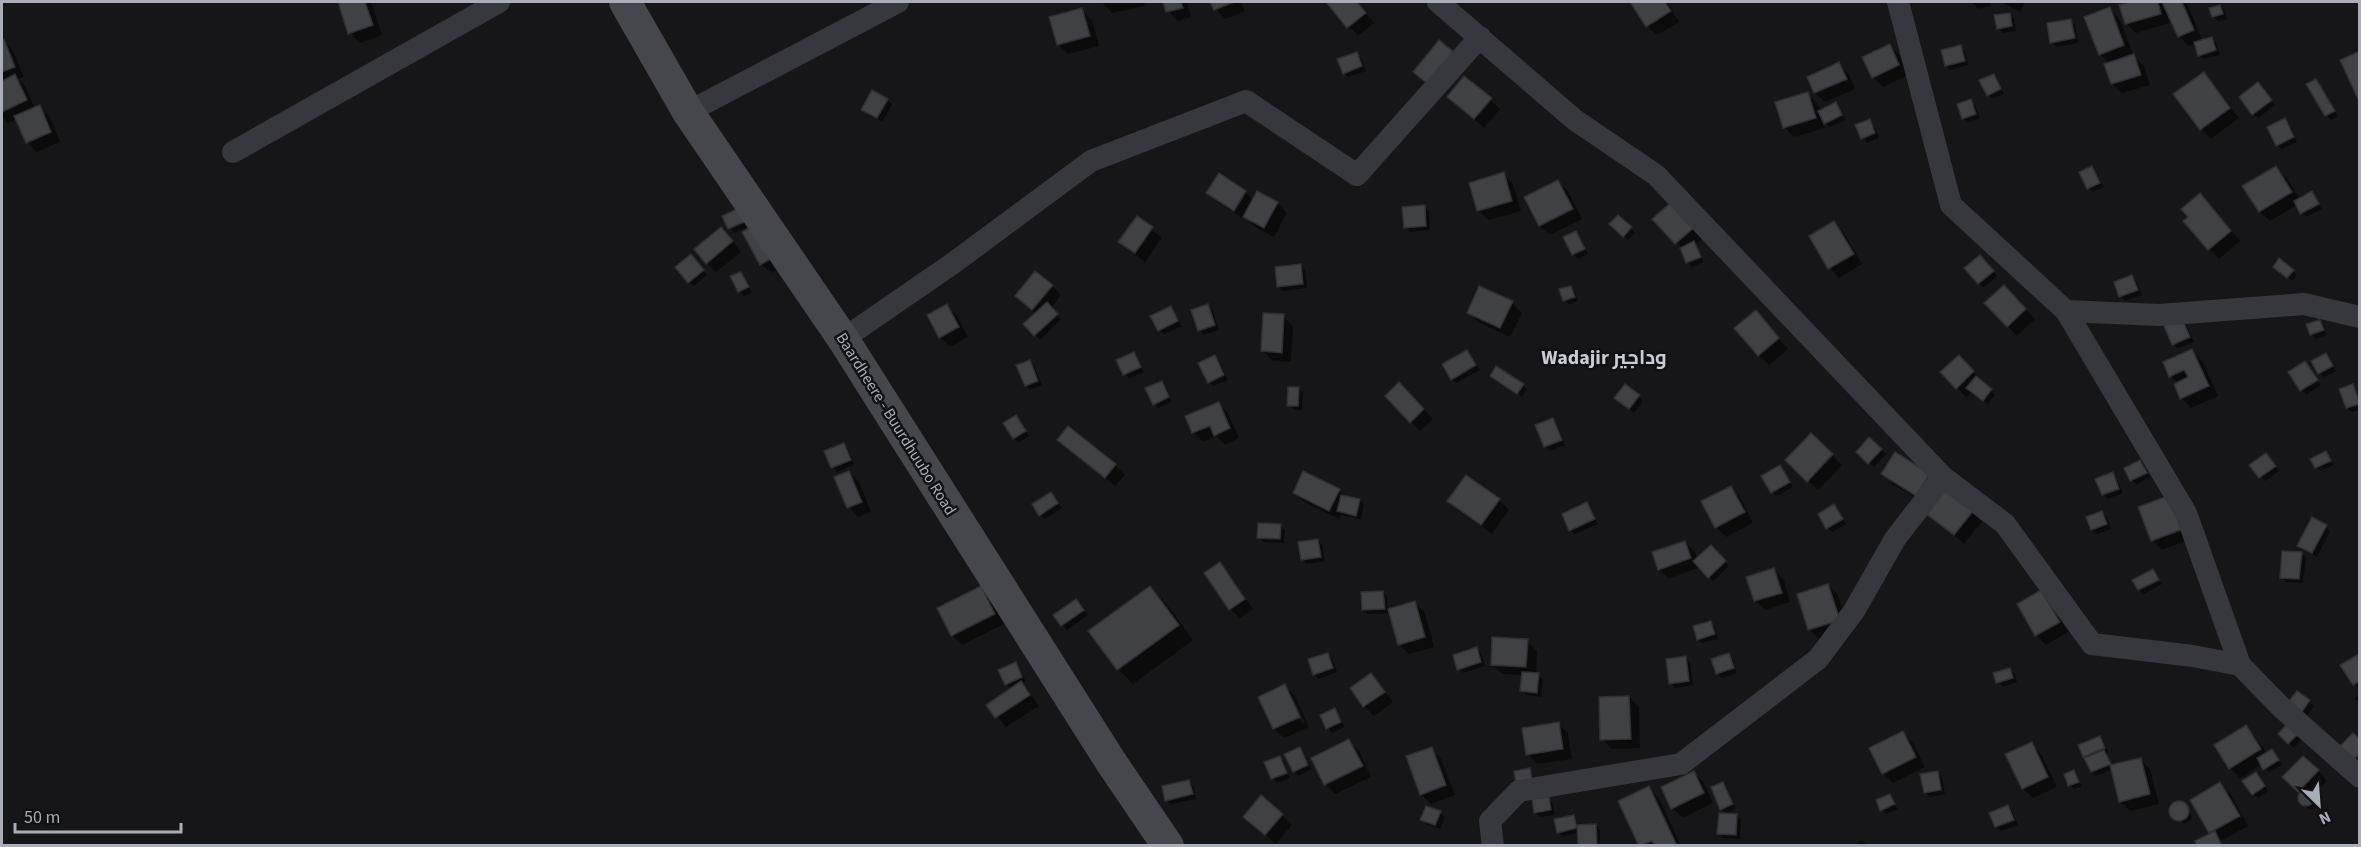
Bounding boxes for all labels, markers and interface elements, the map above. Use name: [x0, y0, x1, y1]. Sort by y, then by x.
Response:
street label: Baardheere - Buurdhuubo Road: [831, 329, 961, 519]
district label: Wadajir وداجير: [1541, 344, 1667, 372]
north arrow: [2289, 775, 2349, 835]
scale bar: [15, 796, 182, 834]
text: 50 m: [24, 805, 60, 830]
text: N: [2315, 805, 2334, 830]

